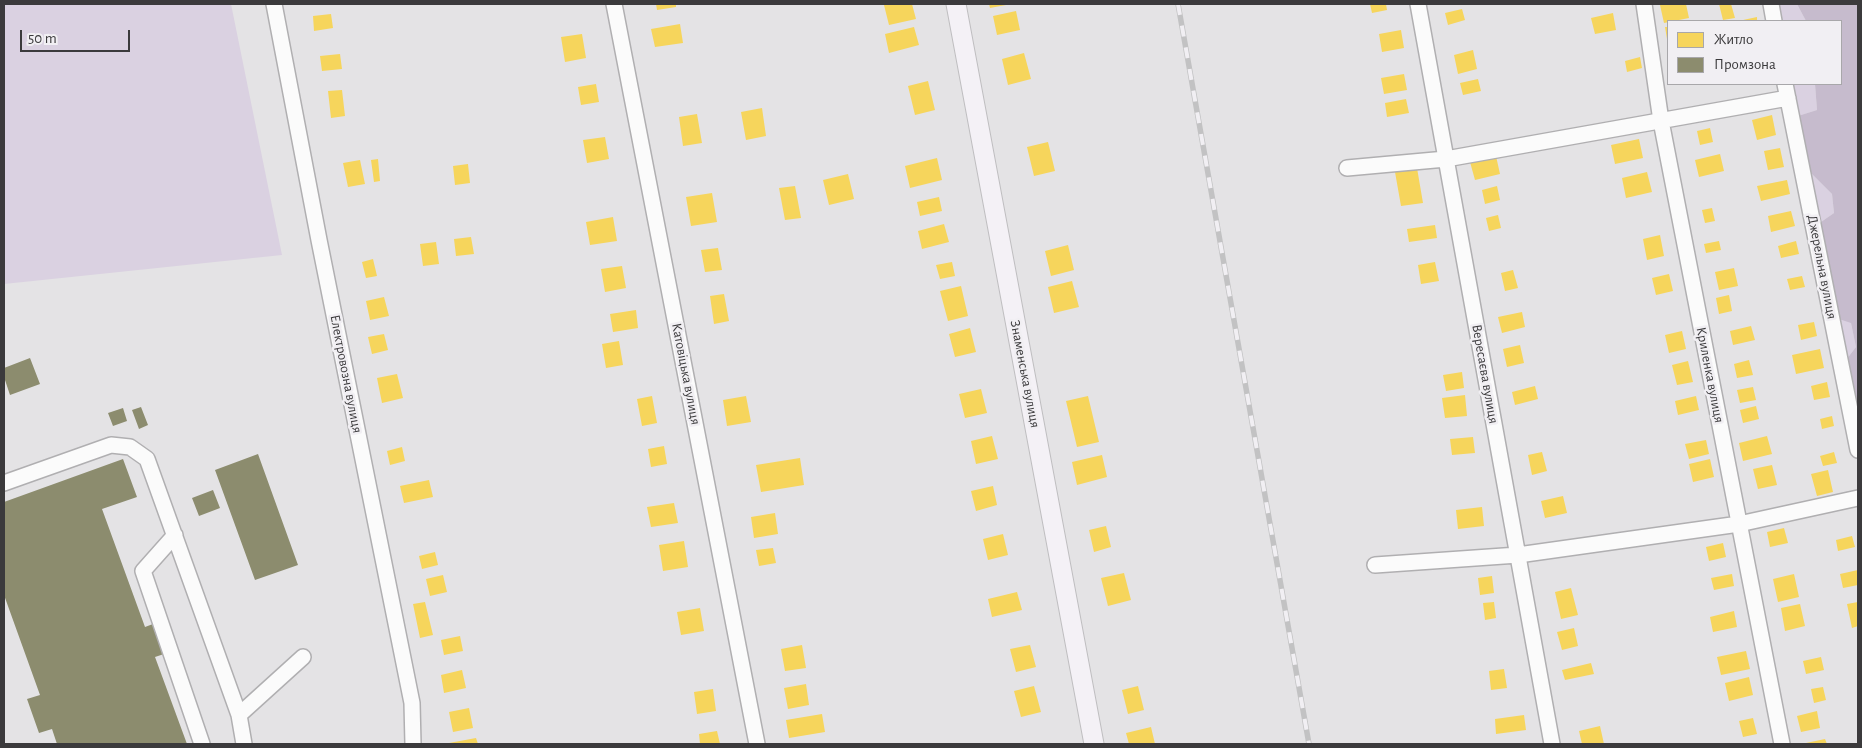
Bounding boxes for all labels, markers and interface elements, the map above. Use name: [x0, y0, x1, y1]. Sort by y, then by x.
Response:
scale bar: [22, 20, 132, 52]
legend: [1667, 20, 1842, 85]
text: 50 m: [28, 31, 57, 46]
text: Житло: [1714, 32, 1753, 47]
text: Промзона: [1714, 57, 1776, 72]
street label: Джерельна вулиця: [1804, 213, 1840, 321]
street label: Електровозна вулиця: [326, 313, 366, 435]
street label: Знаменська вулиця: [1006, 319, 1044, 429]
street label: Катовіцька вулиця: [668, 322, 704, 426]
street label: Вересаєва вулиця: [1468, 323, 1502, 425]
street label: Криленка вулиця: [1692, 326, 1728, 424]

